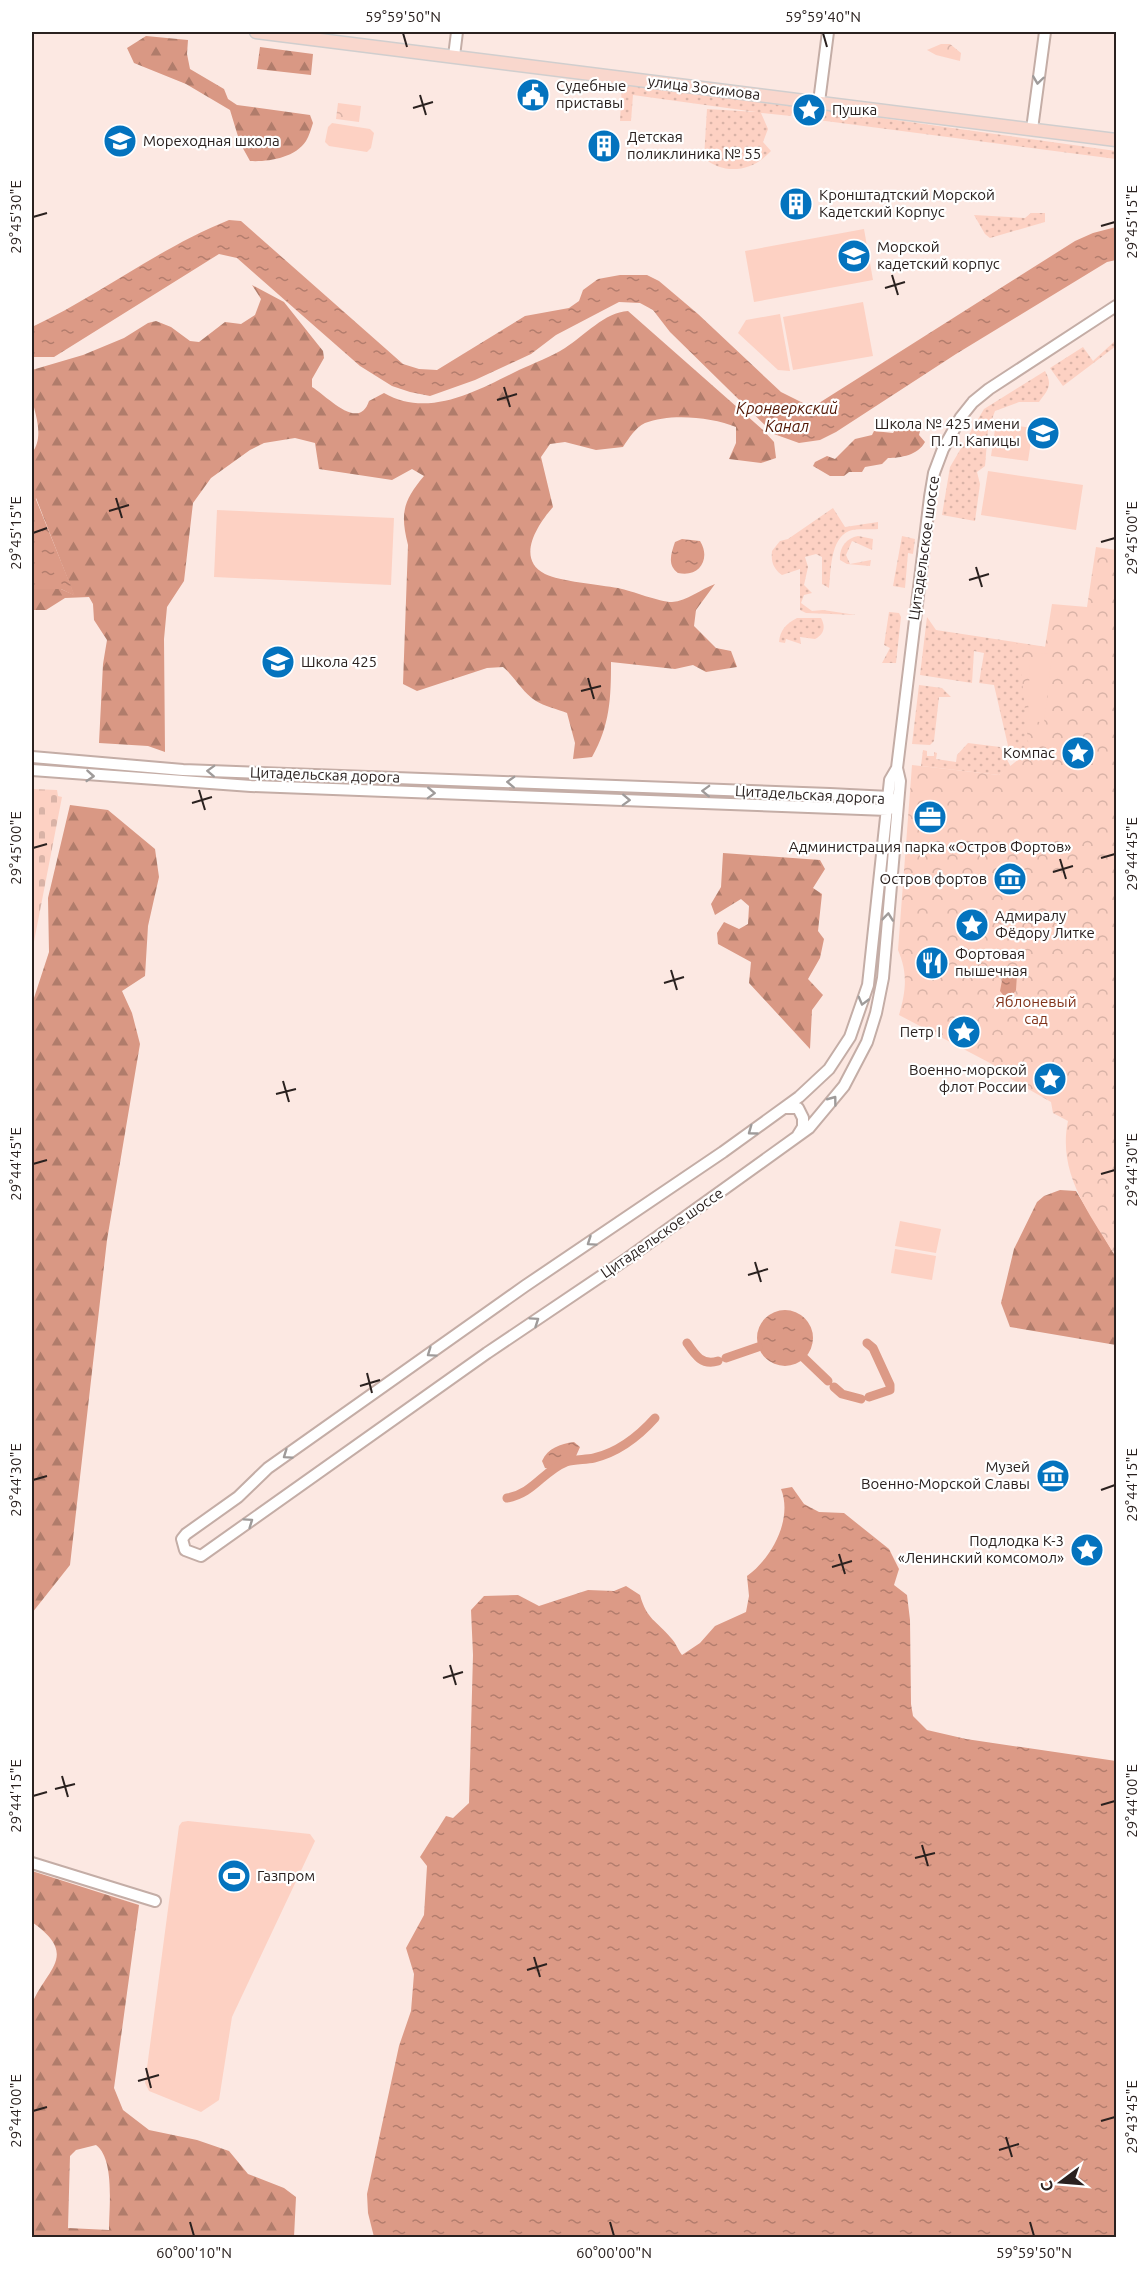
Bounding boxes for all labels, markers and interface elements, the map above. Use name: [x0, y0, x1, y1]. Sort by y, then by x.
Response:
text: 59°59'50"N: [365, 8, 441, 25]
text: 59°59'40"N: [785, 8, 861, 25]
street label: улица Зосимова: [647, 72, 761, 103]
one-way arrow: [1033, 75, 1045, 85]
public building icon: Судебные приставы: [515, 77, 551, 113]
place label: Судебные приставы: [556, 77, 626, 111]
place icon: Пушка: [791, 92, 827, 128]
place label: Пушка: [832, 101, 877, 118]
school or university icon: Мореходная школа: [102, 123, 138, 159]
building icon: Детская поликлиника № 55: [586, 128, 622, 164]
place label: Детская поликлиника № 55: [627, 128, 761, 162]
place label: Мореходная школа: [143, 132, 280, 149]
text: 29°45'30"E: [7, 180, 24, 254]
text: 29°45'15"E: [1123, 185, 1140, 259]
building icon: Кронштадтский Морской Кадетский Корпус: [778, 186, 814, 222]
place label: Кронштадтский Морской Кадетский Корпус: [819, 186, 995, 220]
school or university icon: Морской кадетский корпус: [836, 238, 872, 274]
place label: Морской кадетский корпус: [877, 238, 1000, 272]
water label: Кронверкский Канал: [736, 399, 838, 435]
place label: Школа № 425 имени П. Л. Капицы: [875, 415, 1020, 449]
school or university icon: Школа № 425 имени П. Л. Капицы: [1025, 415, 1061, 451]
street label: Цитадельское шоссе: [905, 475, 942, 621]
text: 29°45'15"E: [7, 496, 24, 570]
text: 29°45'00"E: [1123, 501, 1140, 575]
school or university icon: Школа 425: [260, 644, 296, 680]
place label: Школа 425: [301, 653, 377, 670]
place icon: Компас: [1060, 735, 1096, 771]
place label: Компас: [1003, 744, 1055, 761]
street label: Цитадельская дорога: [250, 763, 400, 786]
one-way arrow: [207, 765, 216, 777]
one-way arrow: [85, 769, 94, 782]
one-way arrow: [507, 776, 516, 789]
street label: Цитадельская дорога: [735, 782, 885, 807]
one-way arrow: [701, 785, 710, 797]
one-way arrow: [427, 786, 436, 799]
one-way arrow: [622, 793, 631, 806]
office icon: Администрация парка «Остров Фортов»: [912, 799, 948, 835]
text: 29°45'00"E: [7, 811, 24, 885]
text: 29°44'45"E: [1123, 817, 1140, 891]
place label: Администрация парка «Остров Фортов»: [789, 838, 1071, 855]
museum icon: Остров фортов: [992, 861, 1028, 897]
place label: Остров фортов: [880, 870, 987, 887]
place icon: Адмиралу Фёдору Литке: [954, 907, 990, 943]
place label: Адмиралу Фёдору Литке: [995, 907, 1095, 941]
one-way arrow: [881, 913, 894, 922]
restaurant icon: Фортовая пышечная: [914, 945, 950, 981]
place label: Фортовая пышечная: [955, 945, 1028, 979]
park label: Яблоневый сад: [995, 993, 1077, 1027]
one-way arrow: [858, 996, 871, 1006]
place icon: Петр I: [946, 1014, 982, 1050]
place label: Петр I: [900, 1023, 941, 1040]
place label: Военно-морской флот России: [909, 1061, 1027, 1095]
place icon: Военно-морской флот России: [1032, 1061, 1068, 1097]
one-way arrow: [825, 1096, 836, 1107]
one-way arrow: [747, 1124, 758, 1135]
text: 29°44'45"E: [7, 1127, 24, 1201]
text: 29°44'30"E: [1123, 1133, 1140, 1207]
street label: Цитадельское шоссе: [597, 1184, 726, 1281]
one-way arrow: [587, 1234, 597, 1246]
one-way arrow: [529, 1317, 540, 1328]
one-way arrow: [426, 1346, 437, 1357]
text: 29°44'30"E: [7, 1443, 24, 1517]
one-way arrow: [283, 1447, 294, 1458]
text: 29°44'15"E: [1123, 1448, 1140, 1522]
place label: Музей Военно-Морской Славы: [861, 1458, 1030, 1492]
museum icon: Музей Военно-Морской Славы: [1035, 1458, 1071, 1494]
one-way arrow: [242, 1518, 253, 1529]
place label: Подлодка К-3 «Ленинский комсомол»: [898, 1532, 1064, 1566]
place icon: Подлодка К-3 «Ленинский комсомол»: [1069, 1532, 1105, 1568]
text: 29°44'15"E: [7, 1759, 24, 1833]
text: 29°44'00"E: [1123, 1764, 1140, 1838]
sports icon: Газпром: [216, 1858, 252, 1894]
place label: Газпром: [257, 1867, 315, 1884]
text: 29°44'00"E: [7, 2074, 24, 2148]
text: 29°43'45"E: [1123, 2080, 1140, 2154]
north arrow: [1031, 2152, 1091, 2212]
text: С: [1037, 2179, 1057, 2194]
text: 60°00'10"N: [156, 2244, 232, 2261]
text: 60°00'00"N: [576, 2244, 652, 2261]
text: 59°59'50"N: [996, 2244, 1072, 2261]

